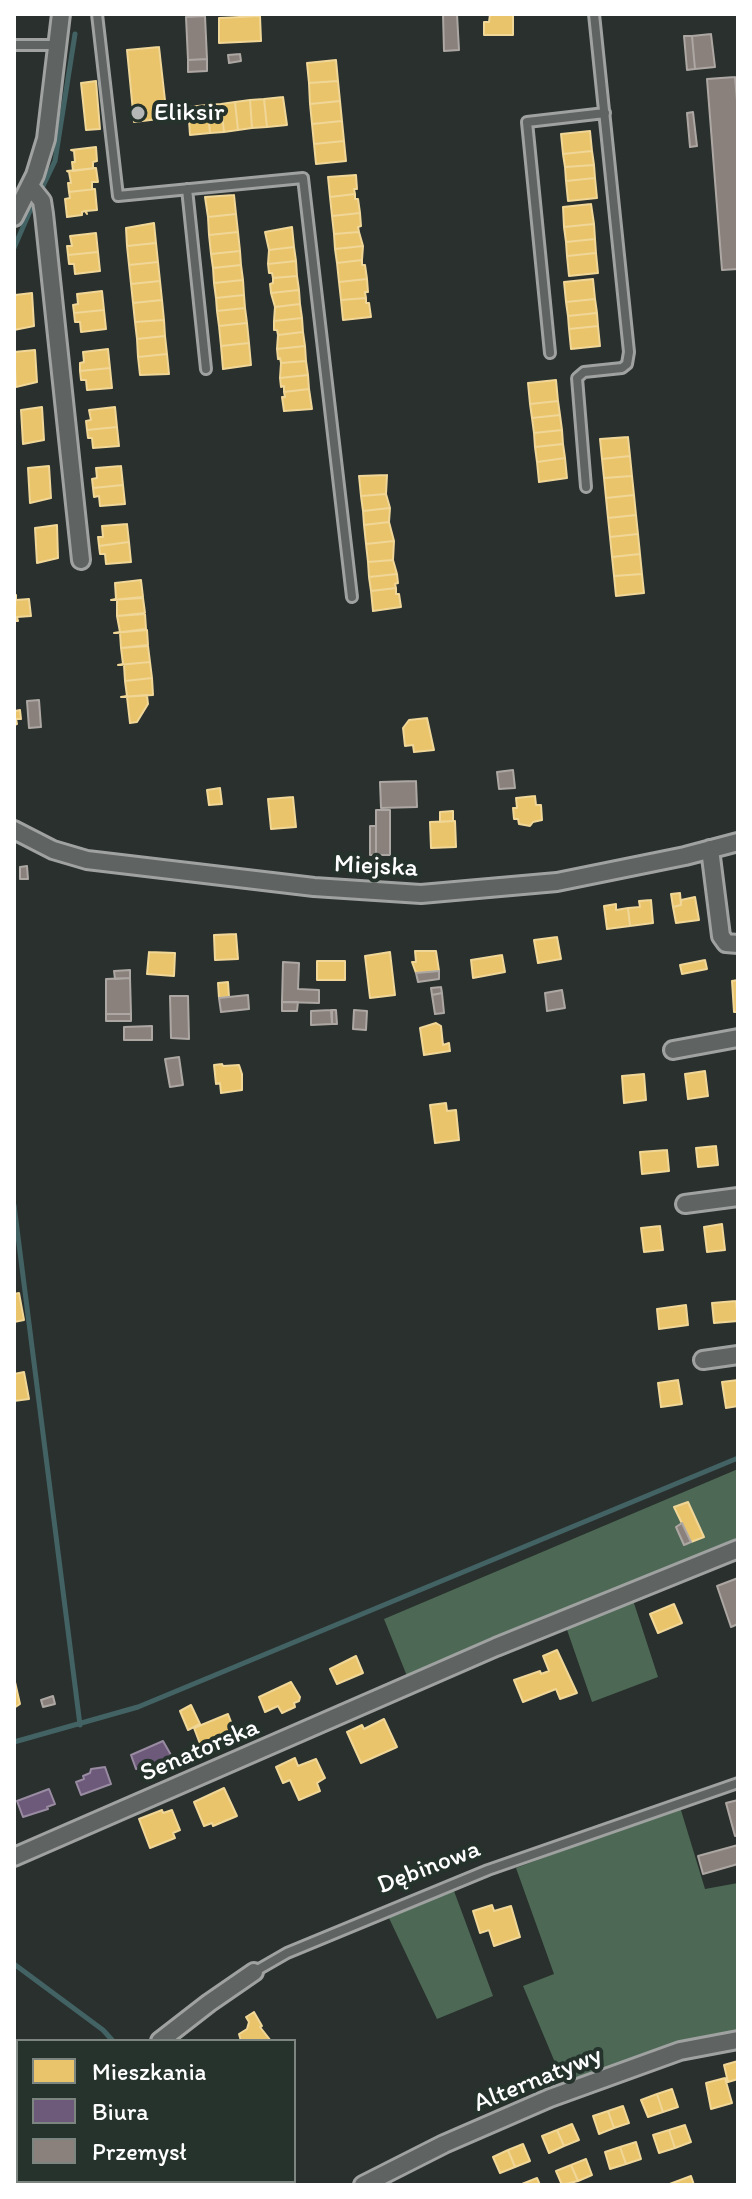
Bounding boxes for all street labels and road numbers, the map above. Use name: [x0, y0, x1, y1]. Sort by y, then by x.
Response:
street label: Miejska: [333, 849, 419, 885]
street label: Senatorska: [136, 1712, 264, 1790]
street label: Dębinowa: [373, 1834, 485, 1902]
street label: Alternatywy: [469, 2040, 607, 2120]

